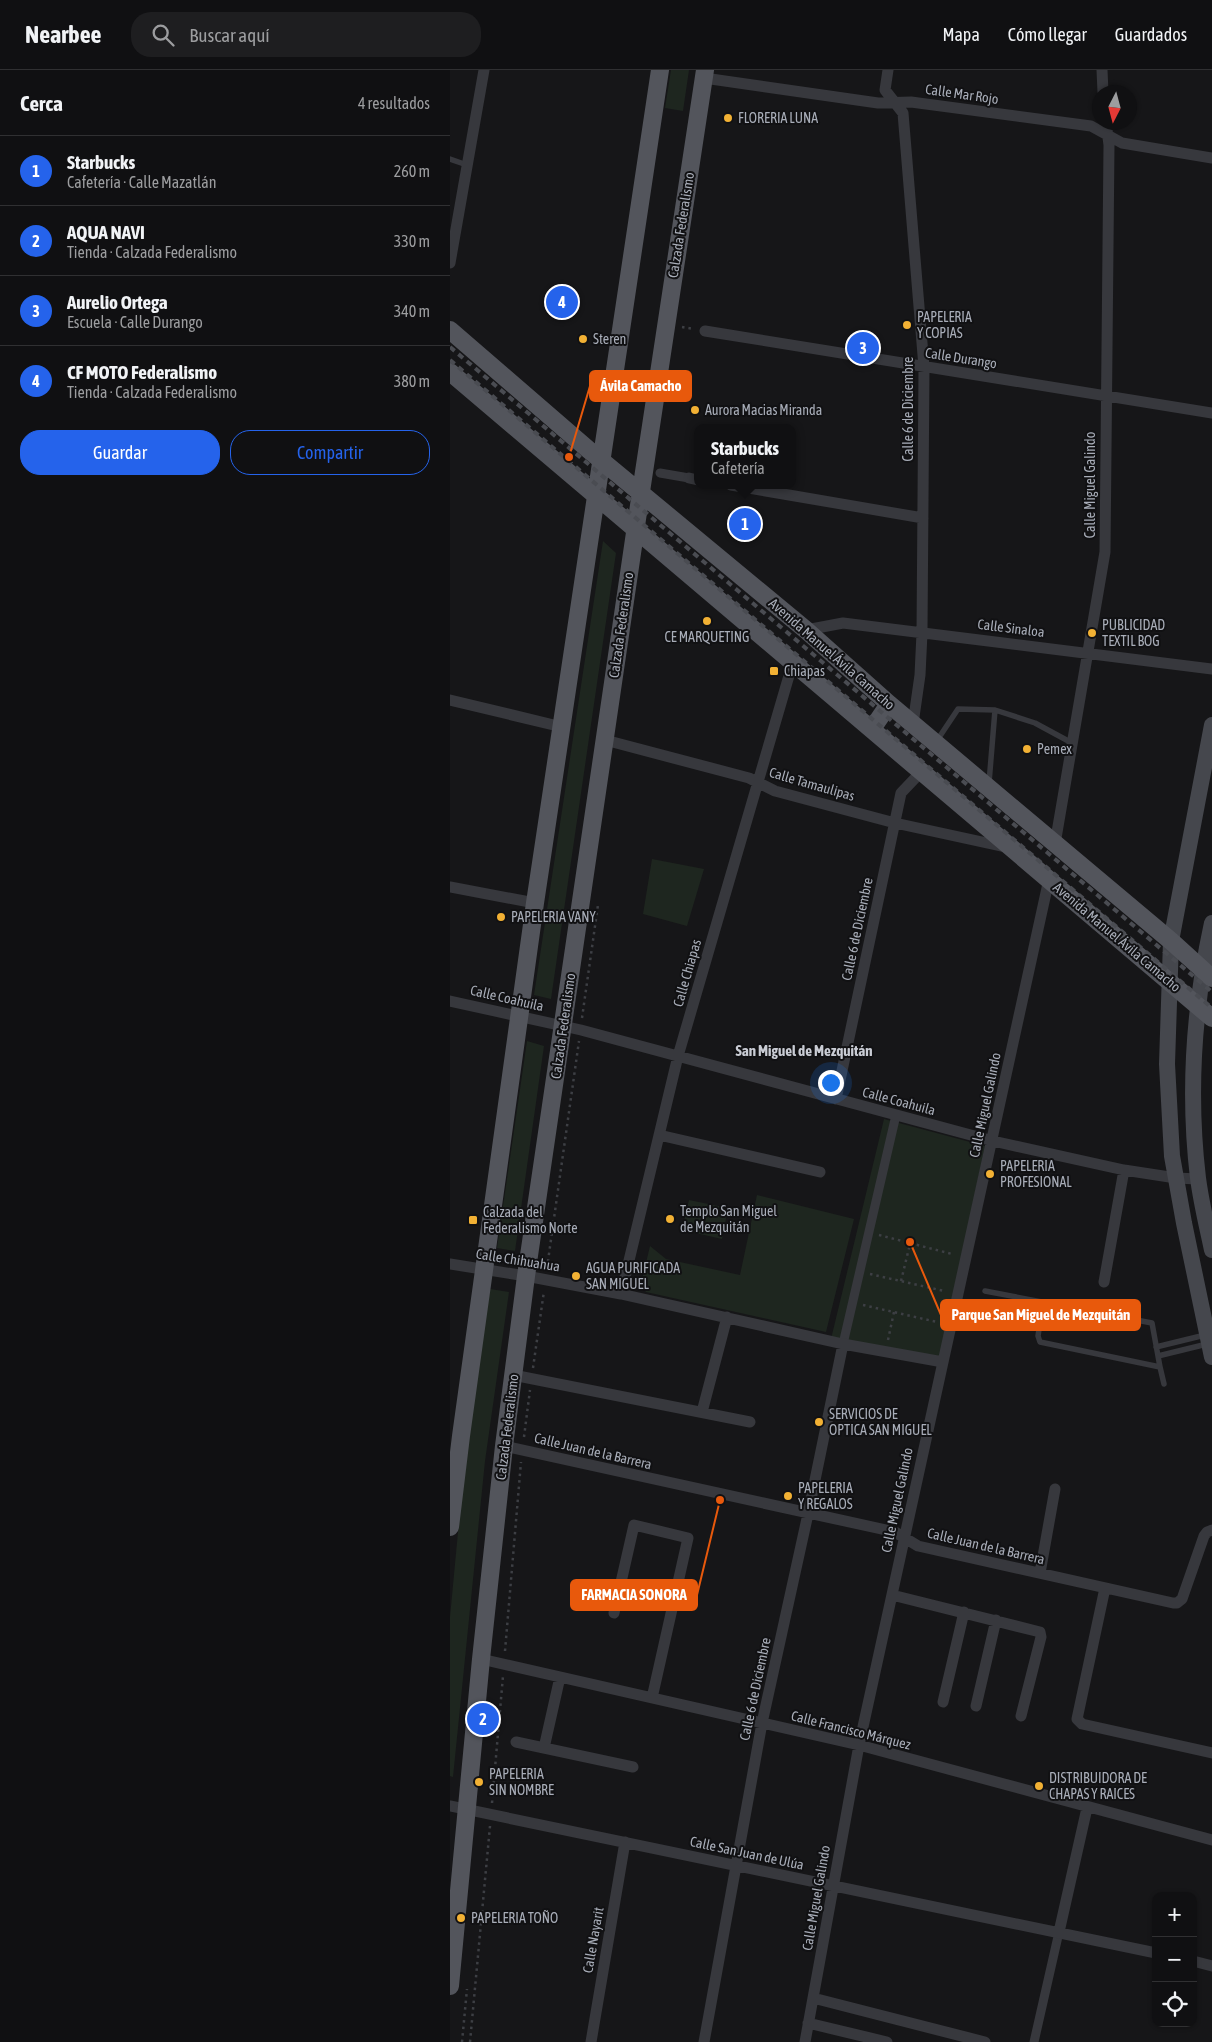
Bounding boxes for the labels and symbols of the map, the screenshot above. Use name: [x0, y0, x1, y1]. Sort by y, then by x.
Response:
street label: Calle Mar Rojo: [924, 81, 1000, 107]
north arrow: [1092, 85, 1137, 130]
place label: FLORERIA LUNA: [738, 110, 818, 126]
marker: FLORERIA LUNA: [722, 112, 734, 124]
street label: Calzada Federalismo: [665, 171, 697, 279]
pin: 4: [546, 283, 578, 321]
place label: PAPELERIA Y COPIAS: [917, 309, 972, 341]
marker: PAPELERIA Y COPIAS: [901, 319, 913, 331]
pin: 3: [847, 329, 879, 367]
place label: Steren: [593, 331, 626, 347]
marker: Steren: [577, 333, 589, 345]
street label: Calle Durango: [924, 344, 998, 372]
street label: Calle 6 de Diciembre: [900, 357, 916, 461]
callout: Ávila Camacho: [590, 371, 691, 401]
text: Ávila Camacho: [599, 377, 682, 394]
place label: Aurora Macias Miranda: [705, 402, 822, 418]
marker: Aurora Macias Miranda: [689, 404, 701, 416]
street label: Calle Miguel Galindo: [1082, 432, 1098, 538]
pin: 1: [729, 505, 761, 543]
street label: Calzada Federalismo: [606, 571, 636, 679]
street label: Avenida Manuel Ávila Camacho: [766, 595, 898, 713]
marker: CE MARQUETING: [701, 615, 713, 627]
street label: Calle Sinaloa: [977, 616, 1045, 640]
place label: PUBLICIDAD TEXTIL BOG: [1102, 617, 1165, 649]
marker: PUBLICIDAD TEXTIL BOG: [1086, 627, 1098, 639]
place label: CE MARQUETING: [664, 629, 750, 645]
place label: Chiapas: [784, 663, 825, 679]
marker: Chiapas: [768, 665, 780, 677]
place label: Pemex: [1037, 741, 1072, 757]
marker: Pemex: [1021, 743, 1033, 755]
street label: Calle Tamaulipas: [767, 764, 857, 804]
street label: Calle 6 de Diciembre: [838, 876, 876, 982]
street label: Avenida Manuel Ávila Camacho: [1050, 879, 1184, 995]
place label: PAPELERIA VANY: [511, 909, 596, 925]
marker: PAPELERIA VANY: [495, 911, 507, 923]
street label: Calle Chiapas: [670, 937, 704, 1009]
street label: Calzada Federalismo: [548, 972, 578, 1080]
street label: Calle Coahuila: [469, 982, 545, 1014]
district label: San Miguel de Mezquitán: [735, 1042, 873, 1059]
street label: Calle Miguel Galindo: [966, 1051, 1004, 1159]
your location: [818, 1070, 844, 1096]
street label: Calle Coahuila: [861, 1084, 937, 1118]
place label: PAPELERIA PROFESIONAL: [1000, 1158, 1072, 1190]
marker: PAPELERIA PROFESIONAL: [984, 1168, 996, 1180]
place label: Templo San Miguel de Mezquitán: [680, 1203, 777, 1235]
place label: Calzada del Federalismo Norte: [483, 1204, 578, 1236]
marker: Templo San Miguel de Mezquitán: [664, 1213, 676, 1225]
marker: Calzada del Federalismo Norte: [467, 1214, 479, 1226]
street label: Calle Chihuahua: [475, 1245, 561, 1275]
place label: AGUA PURIFICADA SAN MIGUEL: [586, 1260, 680, 1292]
marker: AGUA PURIFICADA SAN MIGUEL: [570, 1270, 582, 1282]
callout: Parque San Miguel de Mezquitán: [941, 1300, 1140, 1330]
text: Parque San Miguel de Mezquitán: [952, 1306, 1130, 1323]
street label: Calzada Federalismo: [493, 1373, 521, 1481]
place label: SERVICIOS DE OPTICA SAN MIGUEL: [829, 1406, 932, 1438]
marker: SERVICIOS DE OPTICA SAN MIGUEL: [813, 1416, 825, 1428]
street label: Calle Juan de la Barrera: [533, 1430, 653, 1472]
street label: Calle Miguel Galindo: [878, 1446, 916, 1554]
place label: PAPELERIA Y REGALOS: [798, 1480, 853, 1512]
marker: PAPELERIA Y REGALOS: [782, 1490, 794, 1502]
street label: Calle Juan de la Barrera: [926, 1525, 1046, 1567]
callout: FARMACIA SONORA: [571, 1580, 697, 1610]
text: FARMACIA SONORA: [581, 1586, 687, 1603]
street label: Calle 6 de Diciembre: [736, 1636, 774, 1742]
pin: 2: [467, 1700, 499, 1738]
street label: Calle Francisco Márquez: [790, 1707, 912, 1753]
place label: PAPELERIA SIN NOMBRE: [489, 1766, 554, 1798]
place label: DISTRIBUIDORA DE CHAPAS Y RAICES: [1049, 1770, 1147, 1802]
marker: PAPELERIA SIN NOMBRE: [473, 1776, 485, 1788]
marker: DISTRIBUIDORA DE CHAPAS Y RAICES: [1033, 1780, 1045, 1792]
street label: Calle San Juan de Ulúa: [689, 1833, 805, 1873]
street label: Calle Miguel Galindo: [799, 1844, 833, 1952]
street label: Calle Nayarit: [579, 1906, 607, 1974]
place label: PAPELERIA TOÑO: [471, 1910, 558, 1926]
marker: PAPELERIA TOÑO: [455, 1912, 467, 1924]

